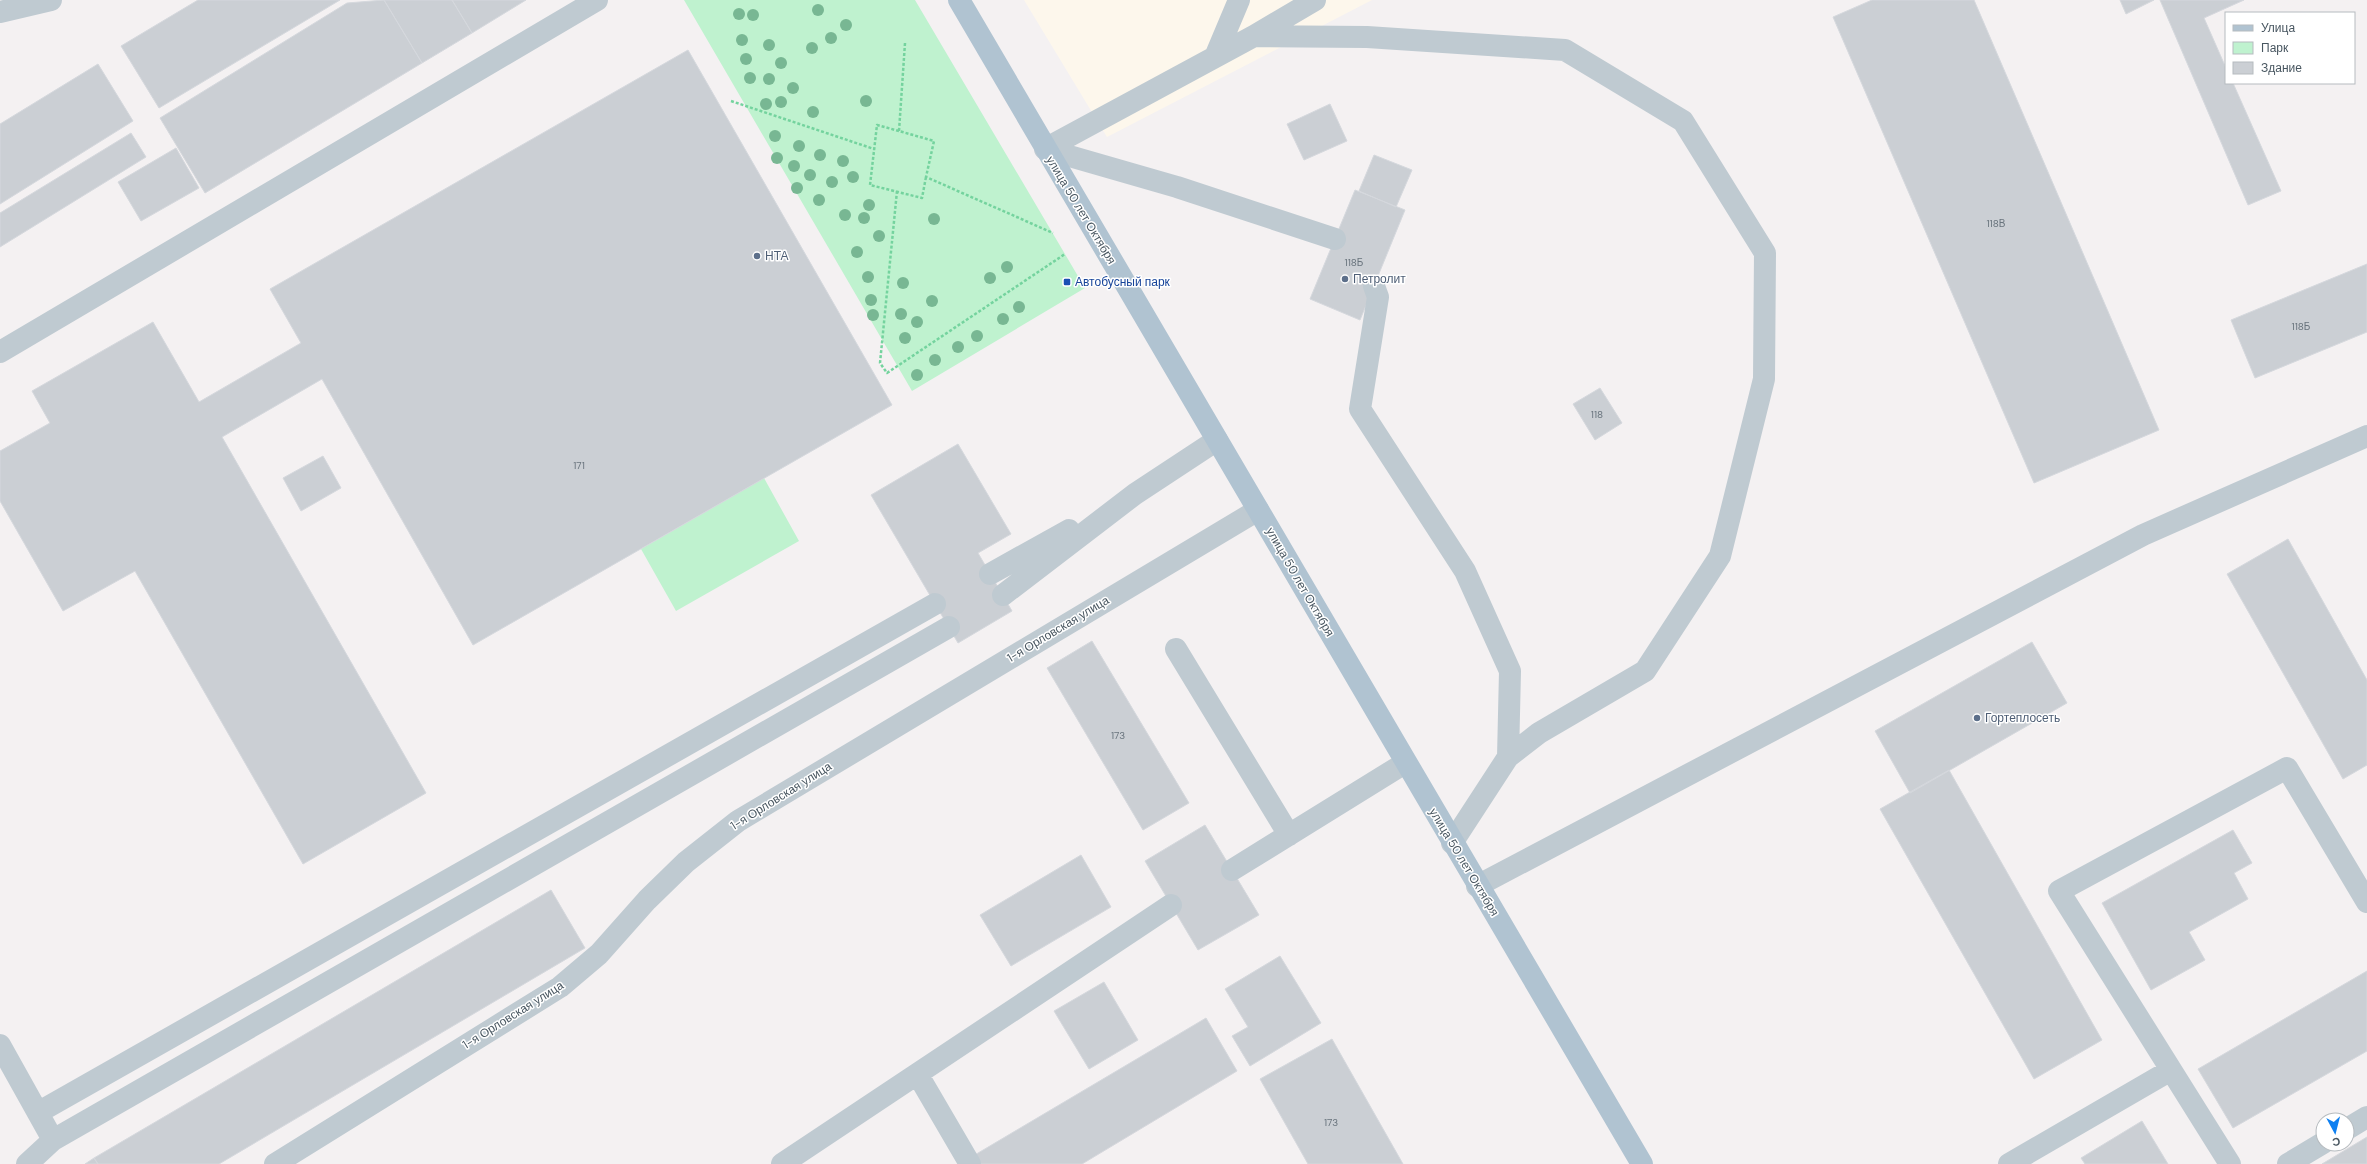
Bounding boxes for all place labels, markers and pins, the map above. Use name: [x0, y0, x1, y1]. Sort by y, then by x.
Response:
place label: НТА: [765, 248, 789, 264]
marker: НТА: [752, 251, 762, 261]
place label: Петролит: [1353, 271, 1406, 287]
place label: Автобусный парк: [1075, 274, 1171, 290]
marker: Петролит: [1340, 274, 1350, 284]
marker: Автобусный парк: [1062, 277, 1072, 287]
place label: Гортеплосеть: [1985, 710, 2060, 726]
marker: Гортеплосеть: [1972, 713, 1982, 723]

